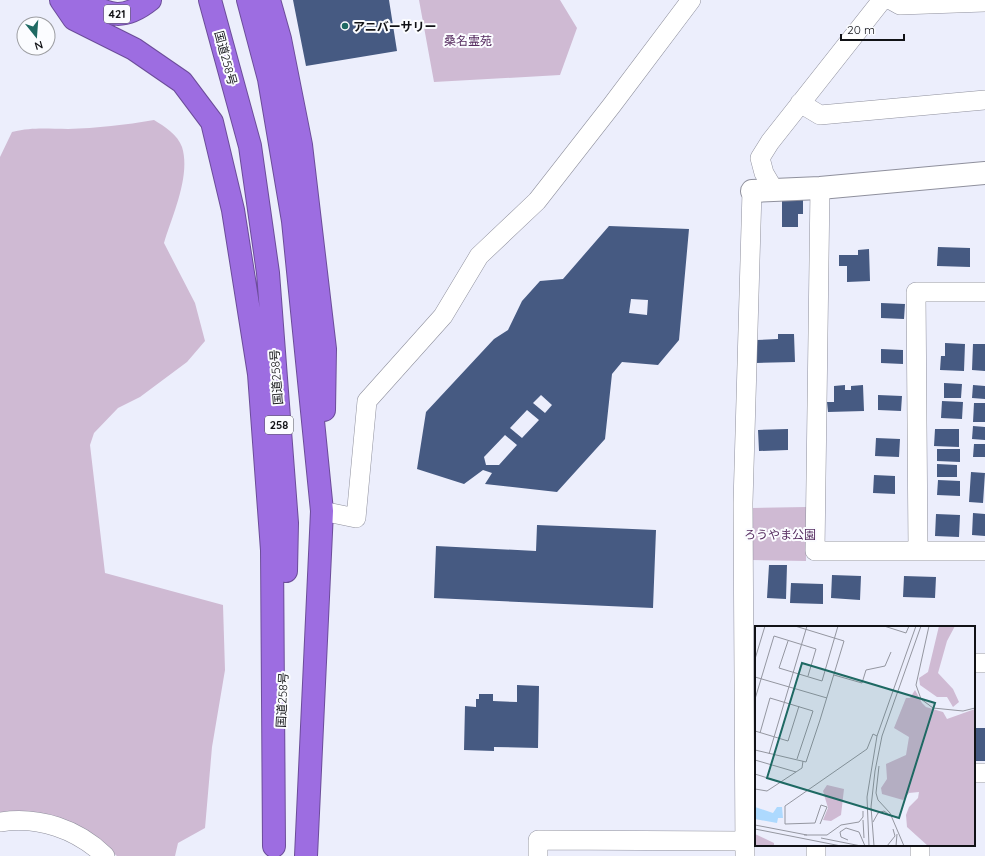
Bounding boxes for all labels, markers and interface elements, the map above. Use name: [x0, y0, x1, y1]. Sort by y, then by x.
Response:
road number: 421: [104, 5, 130, 23]
north arrow: [16, 16, 56, 56]
scale bar: [841, 16, 904, 42]
place label: アニバーサリー: [353, 19, 437, 34]
marker: アニバーサリー: [340, 21, 350, 31]
text: 20 m: [847, 22, 875, 37]
street label: 国道258号: [212, 29, 240, 87]
park label: 桑名霊苑: [444, 33, 492, 48]
text: N: [33, 38, 45, 53]
street label: 国道258号: [267, 349, 285, 405]
road number: 258: [265, 416, 293, 434]
park label: ろうやま公園: [744, 527, 816, 542]
inset map: [755, 626, 975, 846]
street label: 国道258号: [273, 672, 291, 728]

